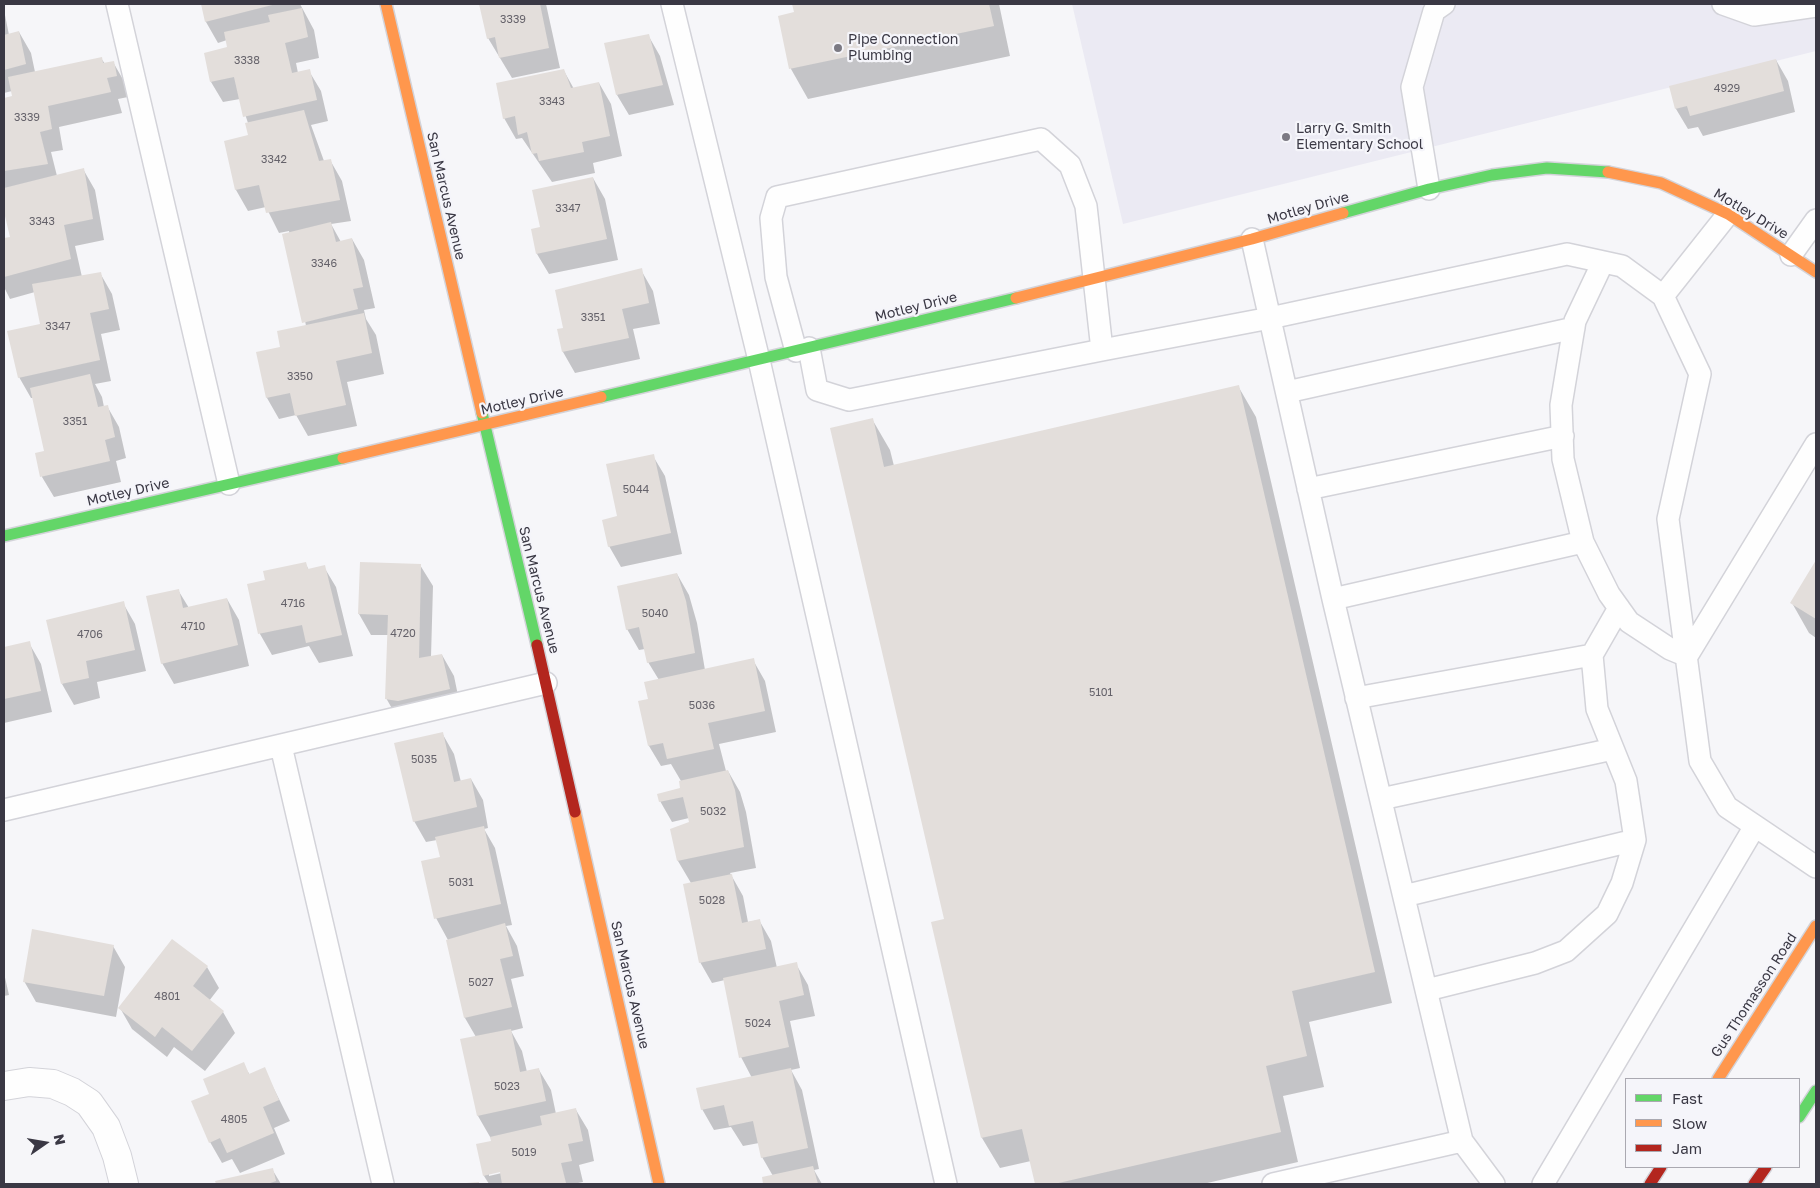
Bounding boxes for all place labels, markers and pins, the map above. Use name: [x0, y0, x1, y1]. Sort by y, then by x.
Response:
place label: Pipe Connection Plumbing: [848, 32, 958, 64]
marker: Pipe Connection Plumbing: [832, 42, 844, 54]
place label: Larry G. Smith Elementary School: [1296, 121, 1423, 154]
marker: Larry G. Smith Elementary School: [1280, 131, 1292, 143]

